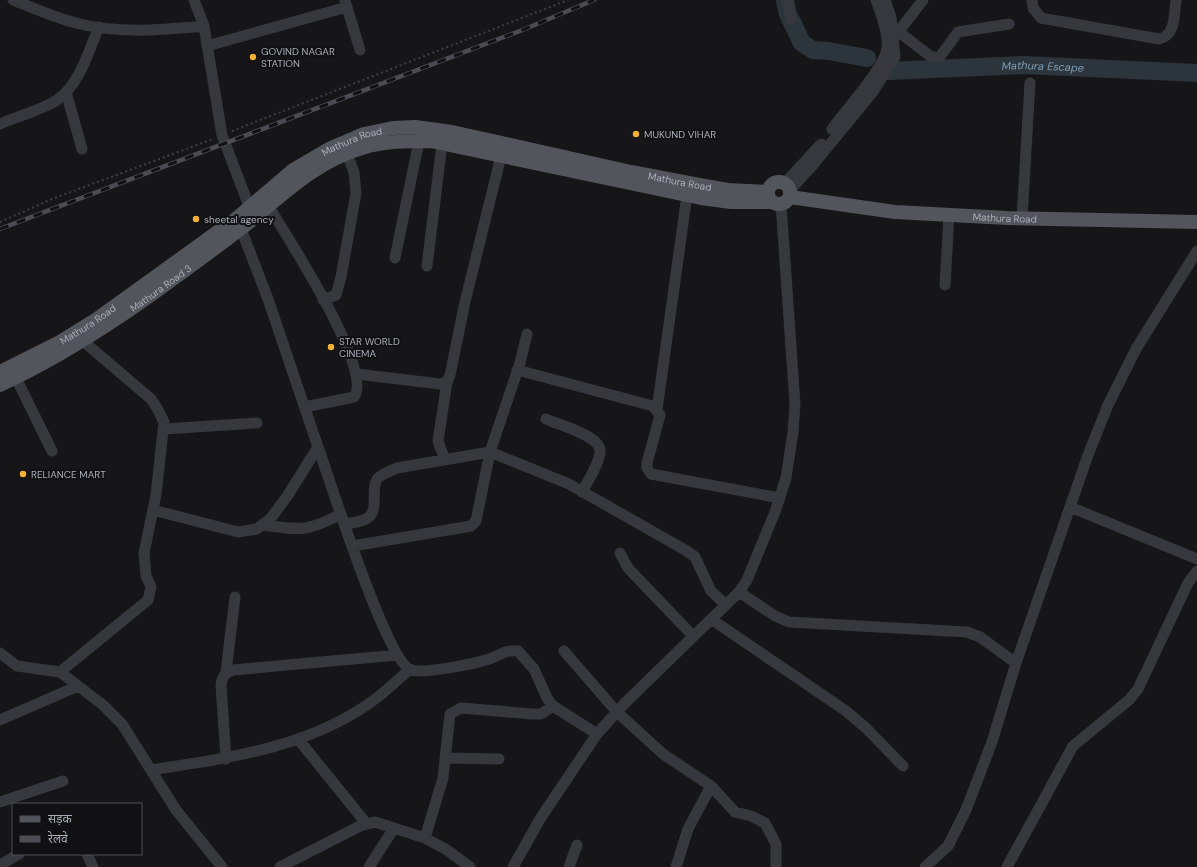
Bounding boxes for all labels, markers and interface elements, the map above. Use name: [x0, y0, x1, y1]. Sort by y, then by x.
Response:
place label: GOVIND NAGAR STATION: [261, 45, 335, 70]
marker: GOVIND NAGAR STATION: [248, 52, 258, 62]
water label: Mathura Escape: [1001, 58, 1084, 75]
street label: Mathura Road: [319, 124, 383, 159]
place label: MUKUND VIHAR: [644, 128, 716, 141]
marker: MUKUND VIHAR: [631, 129, 641, 139]
street label: Mathura Road: [647, 169, 713, 194]
street label: Mathura Road: [972, 210, 1037, 225]
place label: sheetal agency: [204, 213, 274, 226]
marker: sheetal agency: [191, 214, 201, 224]
street label: Mathura Road 3: [127, 261, 194, 314]
street label: Mathura Road: [57, 301, 118, 347]
place label: STAR WORLD CINEMA: [339, 335, 400, 360]
marker: STAR WORLD CINEMA: [326, 342, 336, 352]
place label: RELIANCE MART: [31, 468, 106, 481]
marker: RELIANCE MART: [18, 469, 28, 479]
legend: [12, 803, 142, 855]
text: सड़क: [48, 811, 73, 827]
text: रेलवे: [48, 831, 68, 847]

